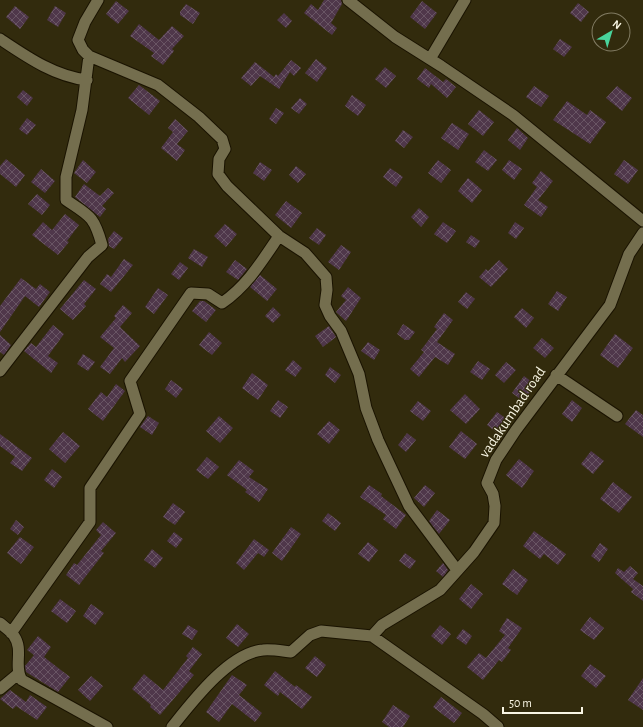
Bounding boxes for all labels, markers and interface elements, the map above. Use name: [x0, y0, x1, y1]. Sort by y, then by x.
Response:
north arrow: [591, 12, 631, 52]
text: N: [610, 18, 623, 31]
street label: vadakumbad road: [477, 364, 548, 460]
scale bar: [503, 689, 582, 715]
text: 50 m: [509, 697, 532, 709]

